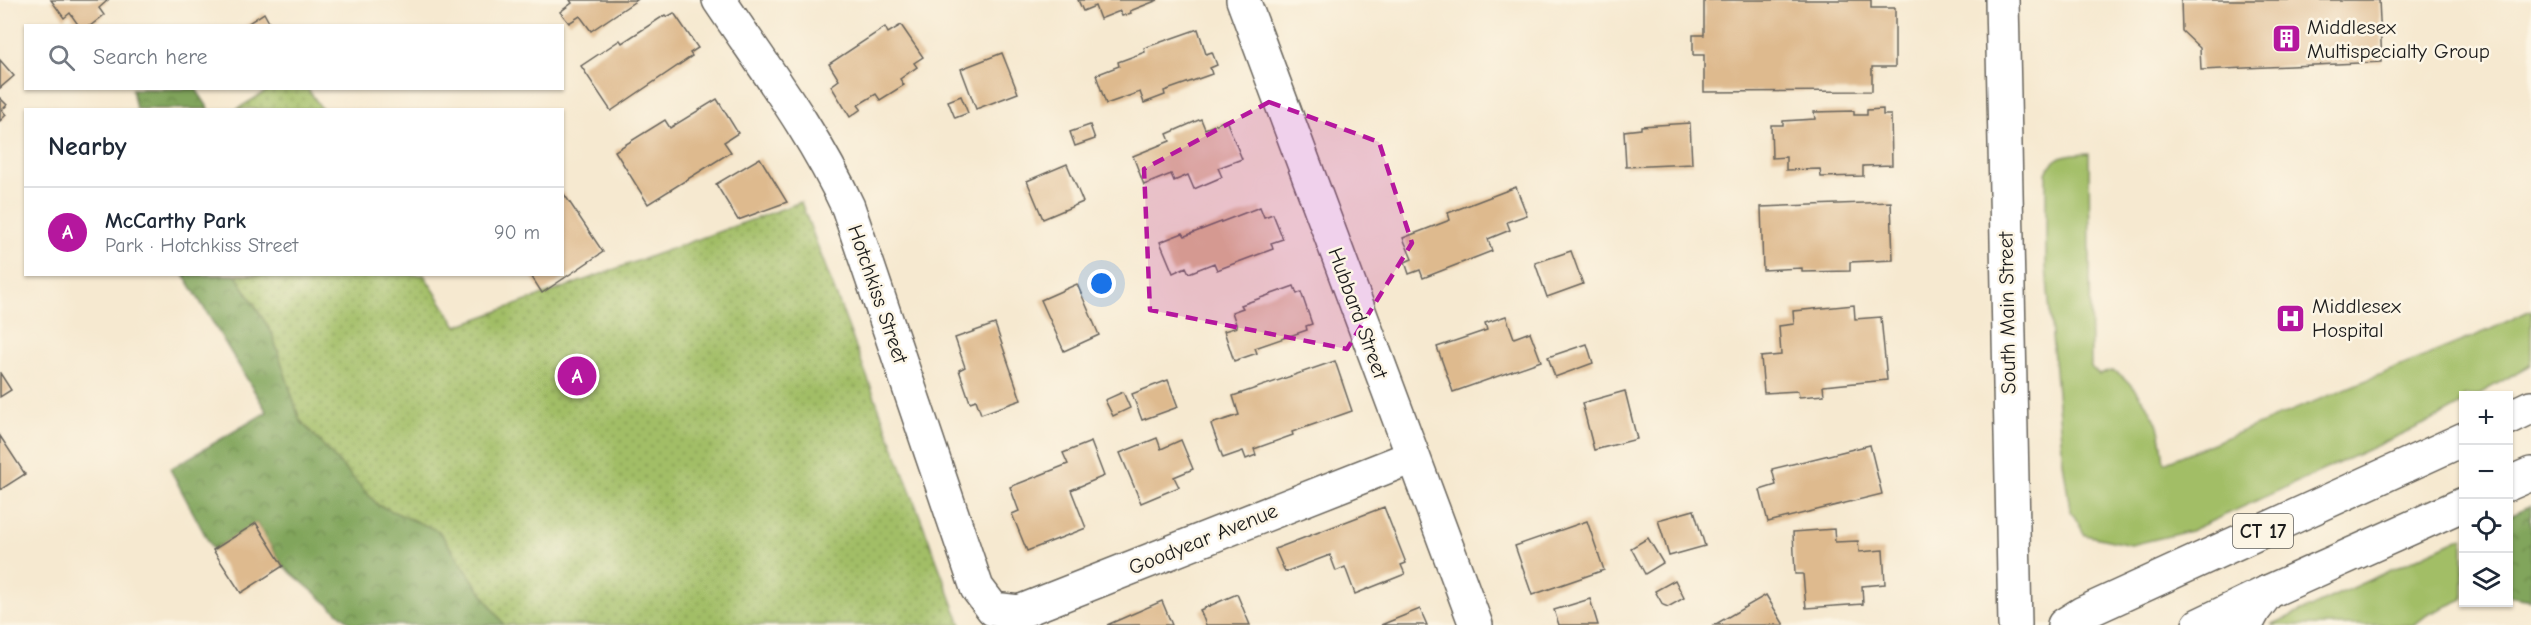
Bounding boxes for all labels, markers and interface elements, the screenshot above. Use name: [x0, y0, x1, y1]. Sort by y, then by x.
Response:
place label: Middlesex Multispecialty Group: [2307, 15, 2490, 63]
building icon: Middlesex Multispecialty Group: [2270, 23, 2302, 55]
search box: [24, 24, 564, 90]
icon: search: [45, 41, 78, 74]
text: Search here: [93, 44, 208, 70]
text: Nearby: [48, 132, 127, 162]
text: McCarthy Park: [105, 208, 246, 234]
text: A: [62, 221, 73, 244]
text: 90 m: [494, 221, 540, 244]
street label: Hotchkiss Street: [843, 222, 913, 367]
street label: South Main Street: [1994, 231, 2020, 394]
text: Park · Hotchkiss Street: [105, 234, 298, 257]
street label: Hubbard Street: [1323, 244, 1393, 383]
your location: [1087, 269, 1116, 298]
place label: Middlesex Hospital: [2312, 294, 2401, 342]
hospital icon: Middlesex Hospital: [2275, 302, 2307, 334]
pin: A: [558, 354, 596, 398]
map controls: [2459, 391, 2513, 607]
button: +: [2459, 391, 2513, 445]
button: −: [2459, 445, 2513, 499]
street label: Goodyear Avenue: [1125, 498, 1281, 580]
button: locate: [2459, 499, 2513, 553]
road number: CT 17: [2233, 514, 2293, 548]
button: layers: [2459, 553, 2513, 607]

